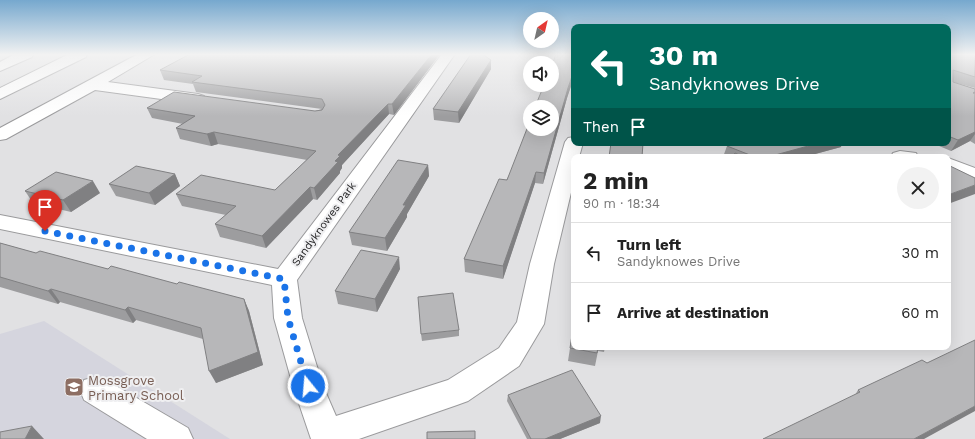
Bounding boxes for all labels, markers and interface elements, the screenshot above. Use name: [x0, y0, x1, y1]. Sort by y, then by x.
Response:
north arrow: [523, 12, 559, 48]
map controls: [523, 12, 559, 136]
text: 30 m: [649, 39, 718, 72]
icon: left: [583, 40, 635, 92]
button: sound: [523, 56, 559, 92]
text: Sandyknowes Drive: [649, 73, 820, 94]
button: layers: [523, 100, 559, 136]
icon: arrive: [627, 116, 649, 138]
text: Then: [583, 118, 619, 136]
text: 2 min: [583, 167, 649, 195]
button: close: [897, 167, 939, 209]
street label: Sandyknowes Park: [289, 179, 359, 269]
pin: [28, 190, 62, 231]
icon: arrive: [34, 196, 56, 218]
text: 90 m · 18:34: [583, 196, 660, 211]
text: Turn left: [617, 236, 681, 254]
icon: left: [583, 242, 605, 264]
text: 30 m: [902, 244, 939, 262]
text: Sandyknowes Drive: [617, 254, 740, 269]
icon: arrive: [583, 302, 605, 324]
text: Arrive at destination: [617, 304, 769, 322]
text: 60 m: [901, 304, 939, 322]
position arrow: [287, 365, 329, 407]
place label: Mossgrove Primary School: [88, 373, 184, 403]
school or university icon: Mossgrove Primary School: [63, 376, 85, 398]

